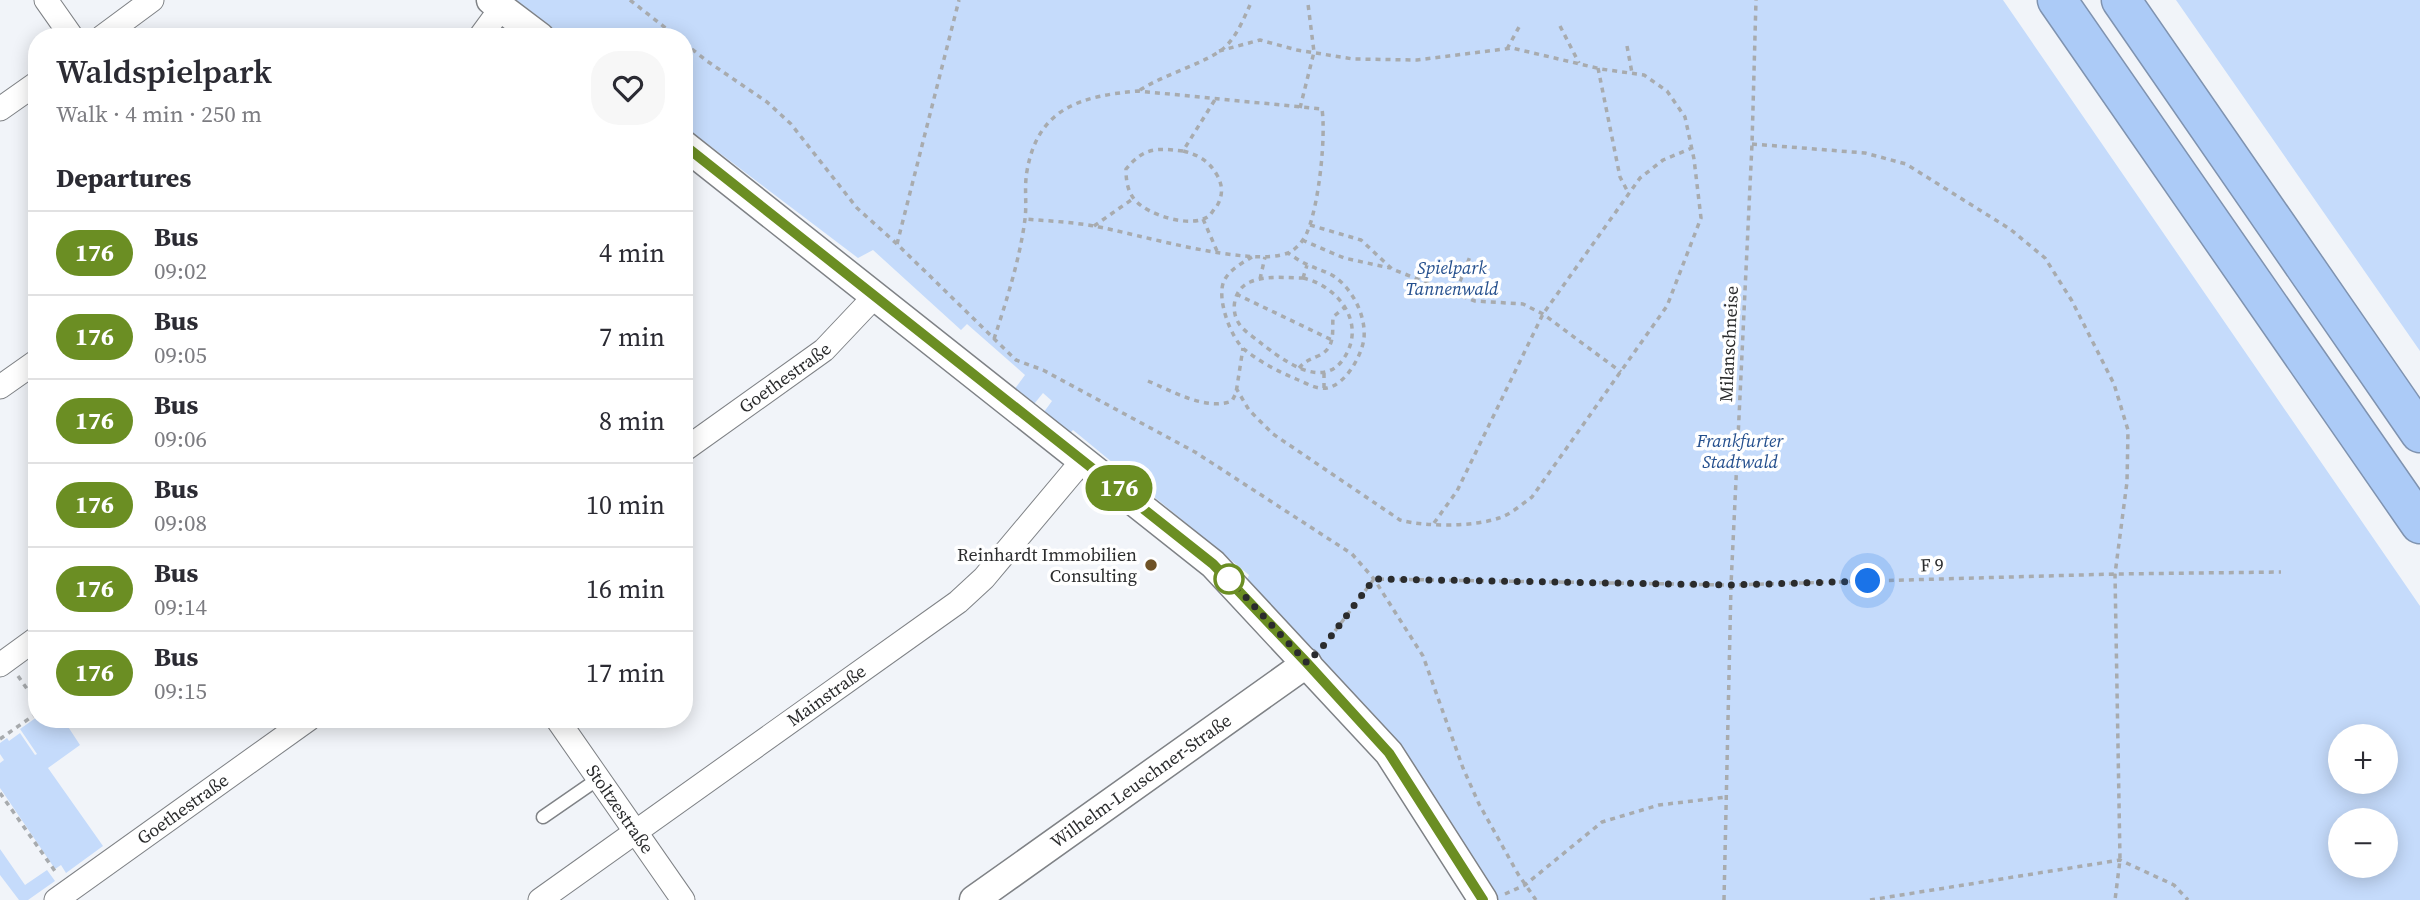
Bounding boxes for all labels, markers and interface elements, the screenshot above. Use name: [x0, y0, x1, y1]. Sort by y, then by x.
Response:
text: Waldspielpark: [56, 49, 272, 94]
button: heart: [591, 51, 665, 125]
text: Walk · 4 min · 250 m: [56, 98, 262, 130]
text: Departures: [56, 160, 191, 196]
text: Bus: [154, 219, 198, 255]
text: 4 min: [599, 235, 665, 271]
text: 176: [75, 236, 114, 269]
text: 09:02: [154, 255, 207, 287]
park label: Spielpark Tannenwald: [1406, 255, 1499, 301]
street label: Milanschneise: [1713, 285, 1744, 403]
text: Bus: [154, 303, 198, 339]
text: 7 min: [599, 319, 665, 355]
text: 176: [75, 320, 114, 353]
street label: Goethestraße: [734, 337, 837, 419]
text: 09:05: [154, 339, 207, 371]
text: Bus: [154, 387, 198, 423]
text: 8 min: [599, 403, 665, 439]
text: 176: [75, 404, 114, 437]
text: 09:06: [154, 423, 207, 455]
park label: Frankfurter Stadtwald: [1695, 428, 1784, 474]
line badge: 176: [1079, 465, 1159, 511]
text: Bus: [154, 471, 198, 507]
text: 176: [1099, 471, 1139, 504]
text: 10 min: [586, 487, 665, 523]
text: 176: [75, 488, 114, 521]
text: 09:08: [154, 507, 207, 539]
place label: Reinhardt Immobilien Consulting: [957, 542, 1137, 588]
street label: F 9: [1920, 552, 1944, 577]
text: Bus: [154, 555, 198, 591]
marker: Reinhardt Immobilien Consulting: [1143, 557, 1159, 573]
your location: [1850, 563, 1885, 598]
unlabelled marker: [1214, 564, 1244, 594]
text: 16 min: [586, 571, 665, 607]
text: 176: [75, 572, 114, 605]
text: 09:14: [154, 591, 207, 623]
text: Bus: [154, 639, 198, 675]
text: 17 min: [586, 655, 665, 691]
text: 176: [75, 656, 114, 689]
street label: Mainstraße: [782, 659, 871, 732]
text: 09:15: [154, 675, 207, 707]
street label: Wilhelm-Leuschner-Straße: [1045, 708, 1236, 854]
map controls: [2328, 724, 2398, 878]
button: +: [2328, 724, 2398, 794]
street label: Stoltzestraße: [580, 759, 660, 859]
street label: Goethestraße: [132, 767, 234, 850]
button: −: [2328, 808, 2398, 878]

